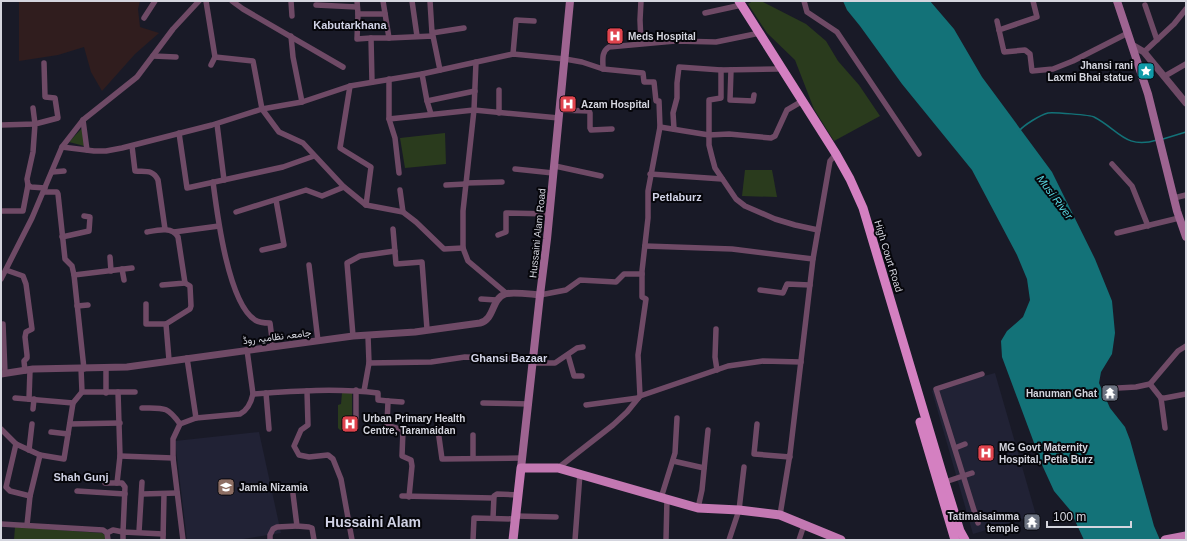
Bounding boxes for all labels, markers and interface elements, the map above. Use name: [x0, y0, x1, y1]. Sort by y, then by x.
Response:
district label: Kabutarkhana: [313, 19, 388, 31]
hospital icon: Meds Hospital: [605, 26, 625, 46]
place label: Meds Hospital: [628, 31, 696, 42]
place label: Jhansi rani Laxmi Bhai statue: [1047, 60, 1133, 83]
place icon: Jhansi rani Laxmi Bhai statue: [1136, 61, 1156, 81]
hospital icon: Azam Hospital: [558, 94, 578, 114]
place label: Azam Hospital: [581, 99, 650, 110]
water label: Musi River: [1035, 173, 1076, 222]
street label: Hussaini Alam Road: [527, 188, 548, 278]
district label: Petlaburz: [652, 191, 702, 203]
street label: High Court Road: [872, 219, 905, 293]
street label: جامعہ نظامیہ روڈ: [242, 327, 312, 347]
district label: Ghansi Bazaar: [471, 352, 548, 364]
temple icon: Hanuman Ghat: [1100, 383, 1120, 403]
place label: Hanuman Ghat: [1026, 388, 1098, 399]
place label: Urban Primary Health Centre, Taramaidan: [363, 413, 465, 436]
hospital icon: Urban Primary Health Centre, Taramaidan: [340, 414, 360, 434]
place label: MG Govt Maternity Hospital, Petla Burz: [999, 442, 1093, 465]
hospital icon: MG Govt Maternity Hospital, Petla Burz: [976, 443, 996, 463]
district label: Shah Gunj: [54, 471, 109, 483]
school or university icon: Jamia Nizamia: [216, 477, 236, 497]
place label: Jamia Nizamia: [239, 482, 308, 493]
scale bar: [1047, 503, 1131, 529]
text: 100 m: [1053, 510, 1086, 524]
place label: Tatimaisaimma temple: [947, 511, 1019, 534]
temple icon: Tatimaisaimma temple: [1022, 512, 1042, 532]
district label: Hussaini Alam: [325, 514, 421, 530]

